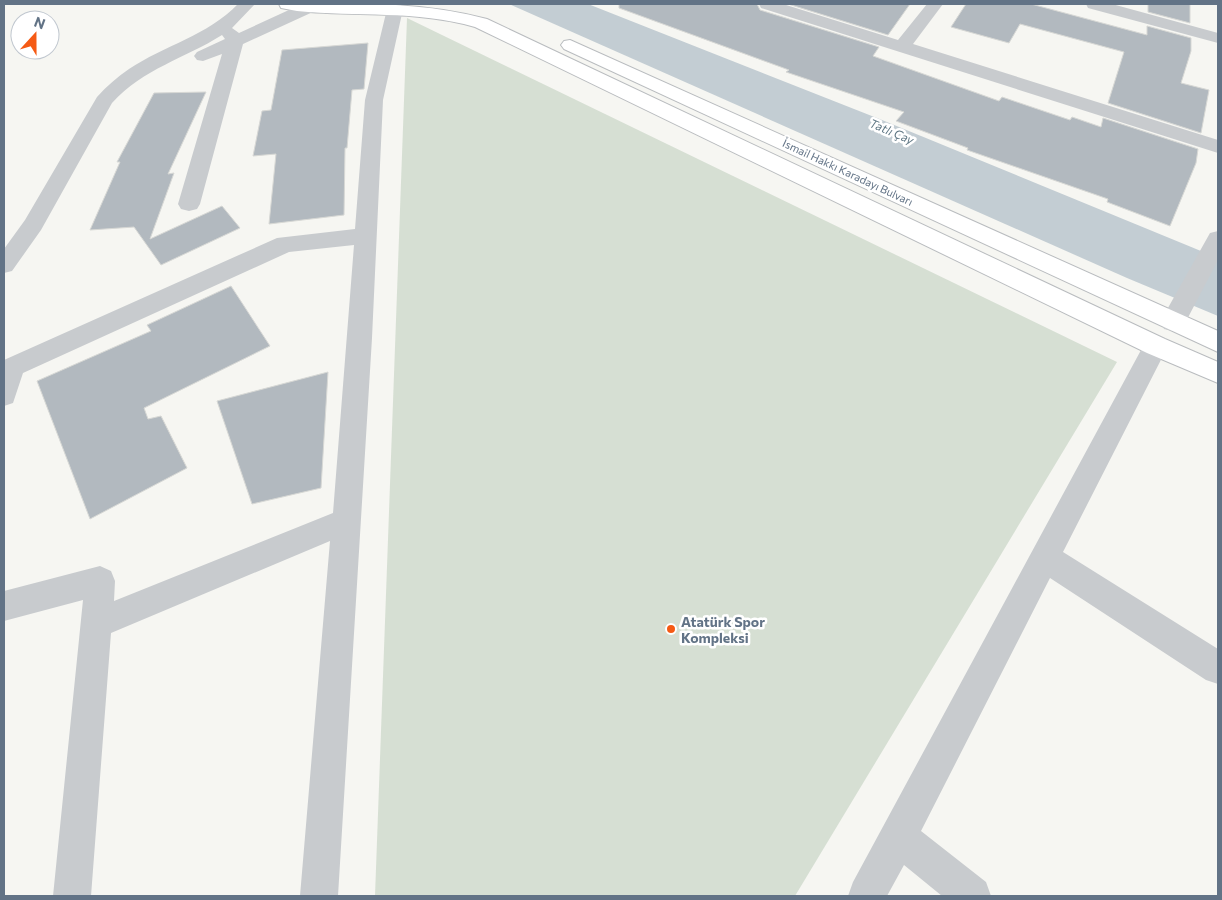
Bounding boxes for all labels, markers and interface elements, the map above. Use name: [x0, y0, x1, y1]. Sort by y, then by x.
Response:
north arrow: [10, 10, 60, 60]
text: N: [32, 13, 48, 32]
water label: Tatlı Çay: [868, 115, 917, 147]
street label: İsmail Hakkı Karadayı Bulvarı: [781, 135, 916, 208]
place label: Atatürk Spor Kompleksi: [681, 613, 765, 646]
marker: Atatürk Spor Kompleksi: [665, 623, 677, 635]

